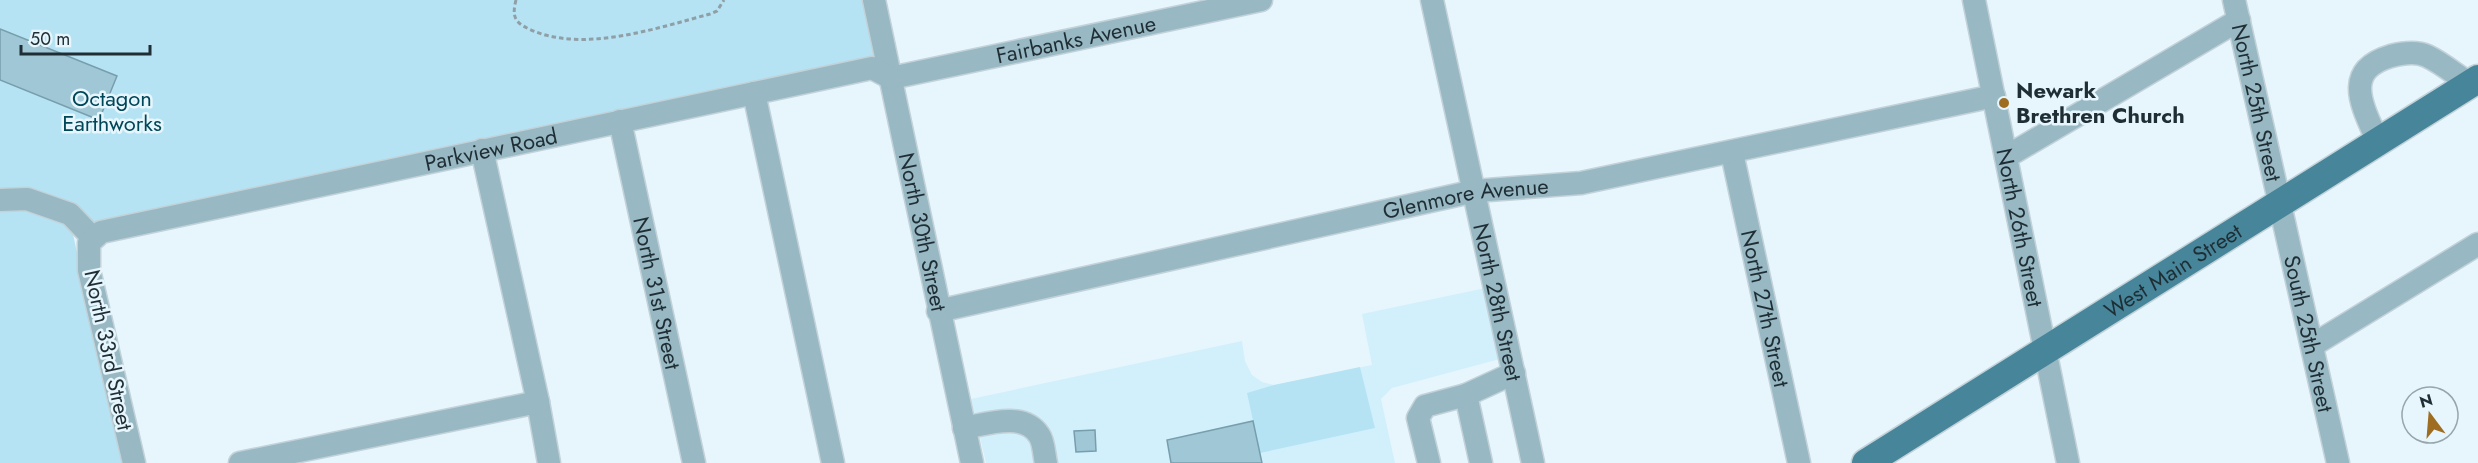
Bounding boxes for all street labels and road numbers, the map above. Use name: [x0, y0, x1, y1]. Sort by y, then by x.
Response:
street label: Fairbanks Avenue: [993, 7, 1159, 71]
street label: North 25th Street: [2224, 20, 2290, 185]
street label: Parkview Road: [421, 119, 560, 179]
street label: North 26th Street: [1988, 145, 2052, 310]
street label: North 30th Street: [891, 150, 956, 315]
street label: Glenmore Avenue: [1380, 169, 1550, 227]
street label: North 31st Street: [625, 214, 689, 373]
street label: West Main Street: [2098, 215, 2248, 326]
street label: North 28th Street: [1465, 220, 1531, 384]
street label: North 27th Street: [1733, 227, 1798, 391]
street label: South 25th Street: [2276, 252, 2342, 416]
street label: North 33rd Street: [76, 267, 142, 434]

